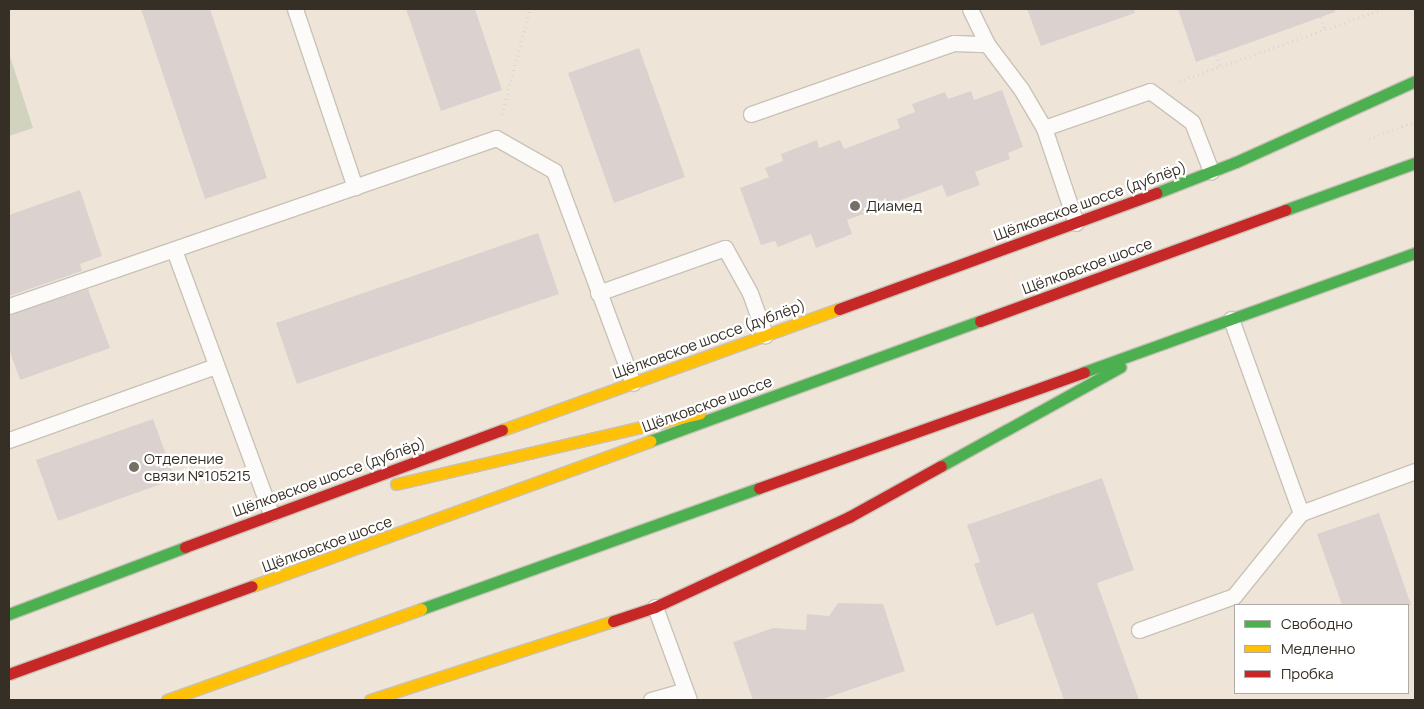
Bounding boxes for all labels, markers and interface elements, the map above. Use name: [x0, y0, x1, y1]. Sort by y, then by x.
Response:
street label: Щёлковское шоссе (дублёр): [991, 158, 1189, 244]
place label: Диамед: [866, 197, 922, 215]
marker: Диамед: [848, 199, 862, 213]
street label: Щёлковское шоссе: [1020, 234, 1154, 298]
street label: Щёлковское шоссе (дублёр): [610, 296, 808, 382]
street label: Щёлковское шоссе: [640, 372, 774, 436]
street label: Щёлковское шоссе (дублёр): [230, 434, 428, 520]
place label: Отделение связи №105215: [144, 449, 251, 484]
marker: Отделение связи №105215: [128, 461, 140, 473]
street label: Щёлковское шоссе: [260, 512, 394, 576]
legend: [1234, 604, 1409, 694]
text: Свободно: [1281, 613, 1353, 634]
text: Медленно: [1281, 638, 1355, 659]
text: Пробка: [1281, 663, 1334, 684]

